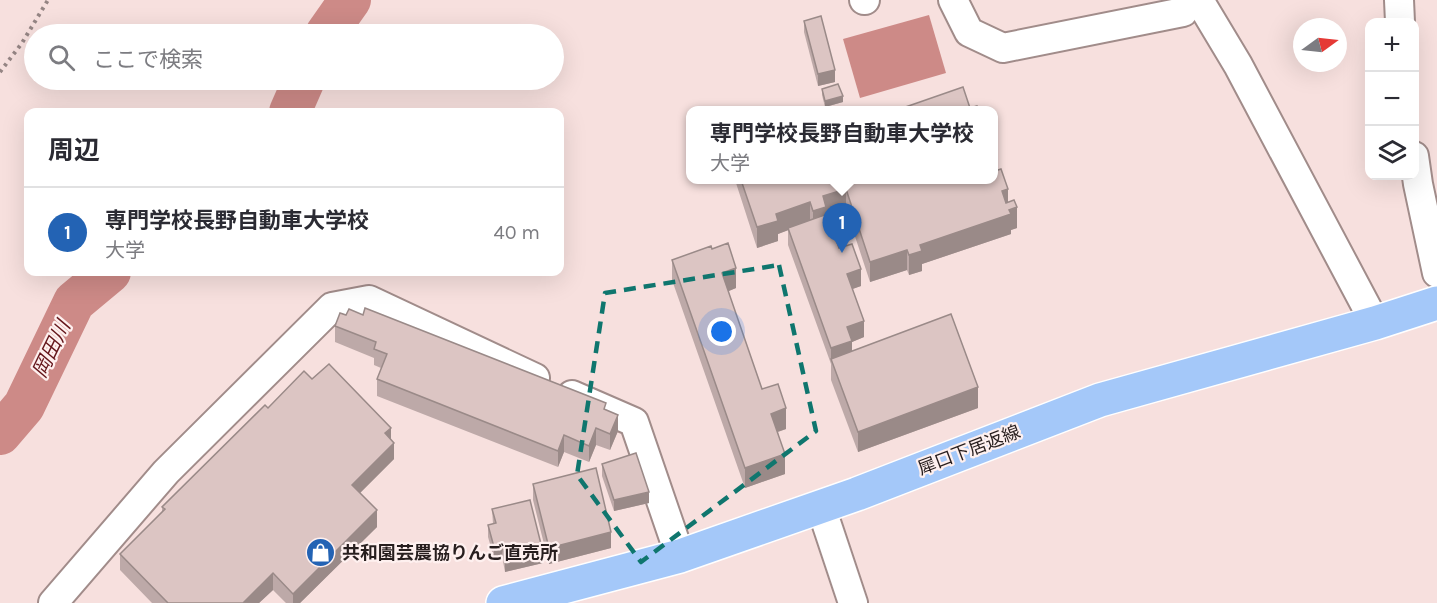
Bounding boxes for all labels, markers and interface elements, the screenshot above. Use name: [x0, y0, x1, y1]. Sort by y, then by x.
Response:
north arrow: [1293, 18, 1347, 72]
map controls: [1365, 18, 1419, 180]
button: +: [1365, 18, 1419, 72]
search box: [24, 24, 564, 90]
icon: search: [45, 41, 78, 74]
text: ここで検索: [93, 47, 203, 73]
button: −: [1365, 72, 1419, 126]
popup: [686, 106, 998, 184]
text: 専門学校長野自動車大学校: [710, 121, 974, 147]
button: layers: [1365, 126, 1419, 180]
text: 周辺: [48, 135, 100, 166]
text: 大学: [710, 152, 750, 175]
pin: 1: [822, 204, 862, 253]
text: 専門学校長野自動車大学校: [105, 208, 369, 234]
text: 1: [64, 221, 71, 244]
text: 40 m: [494, 221, 540, 244]
text: 大学: [105, 239, 145, 262]
water label: 岡田川: [28, 315, 76, 381]
your location: [707, 317, 736, 346]
street label: 犀口下居返線: [915, 420, 1023, 480]
shop icon: 共和園芸農協りんご直売所: [305, 537, 337, 569]
place label: 共和園芸農協りんご直売所: [342, 542, 558, 564]

